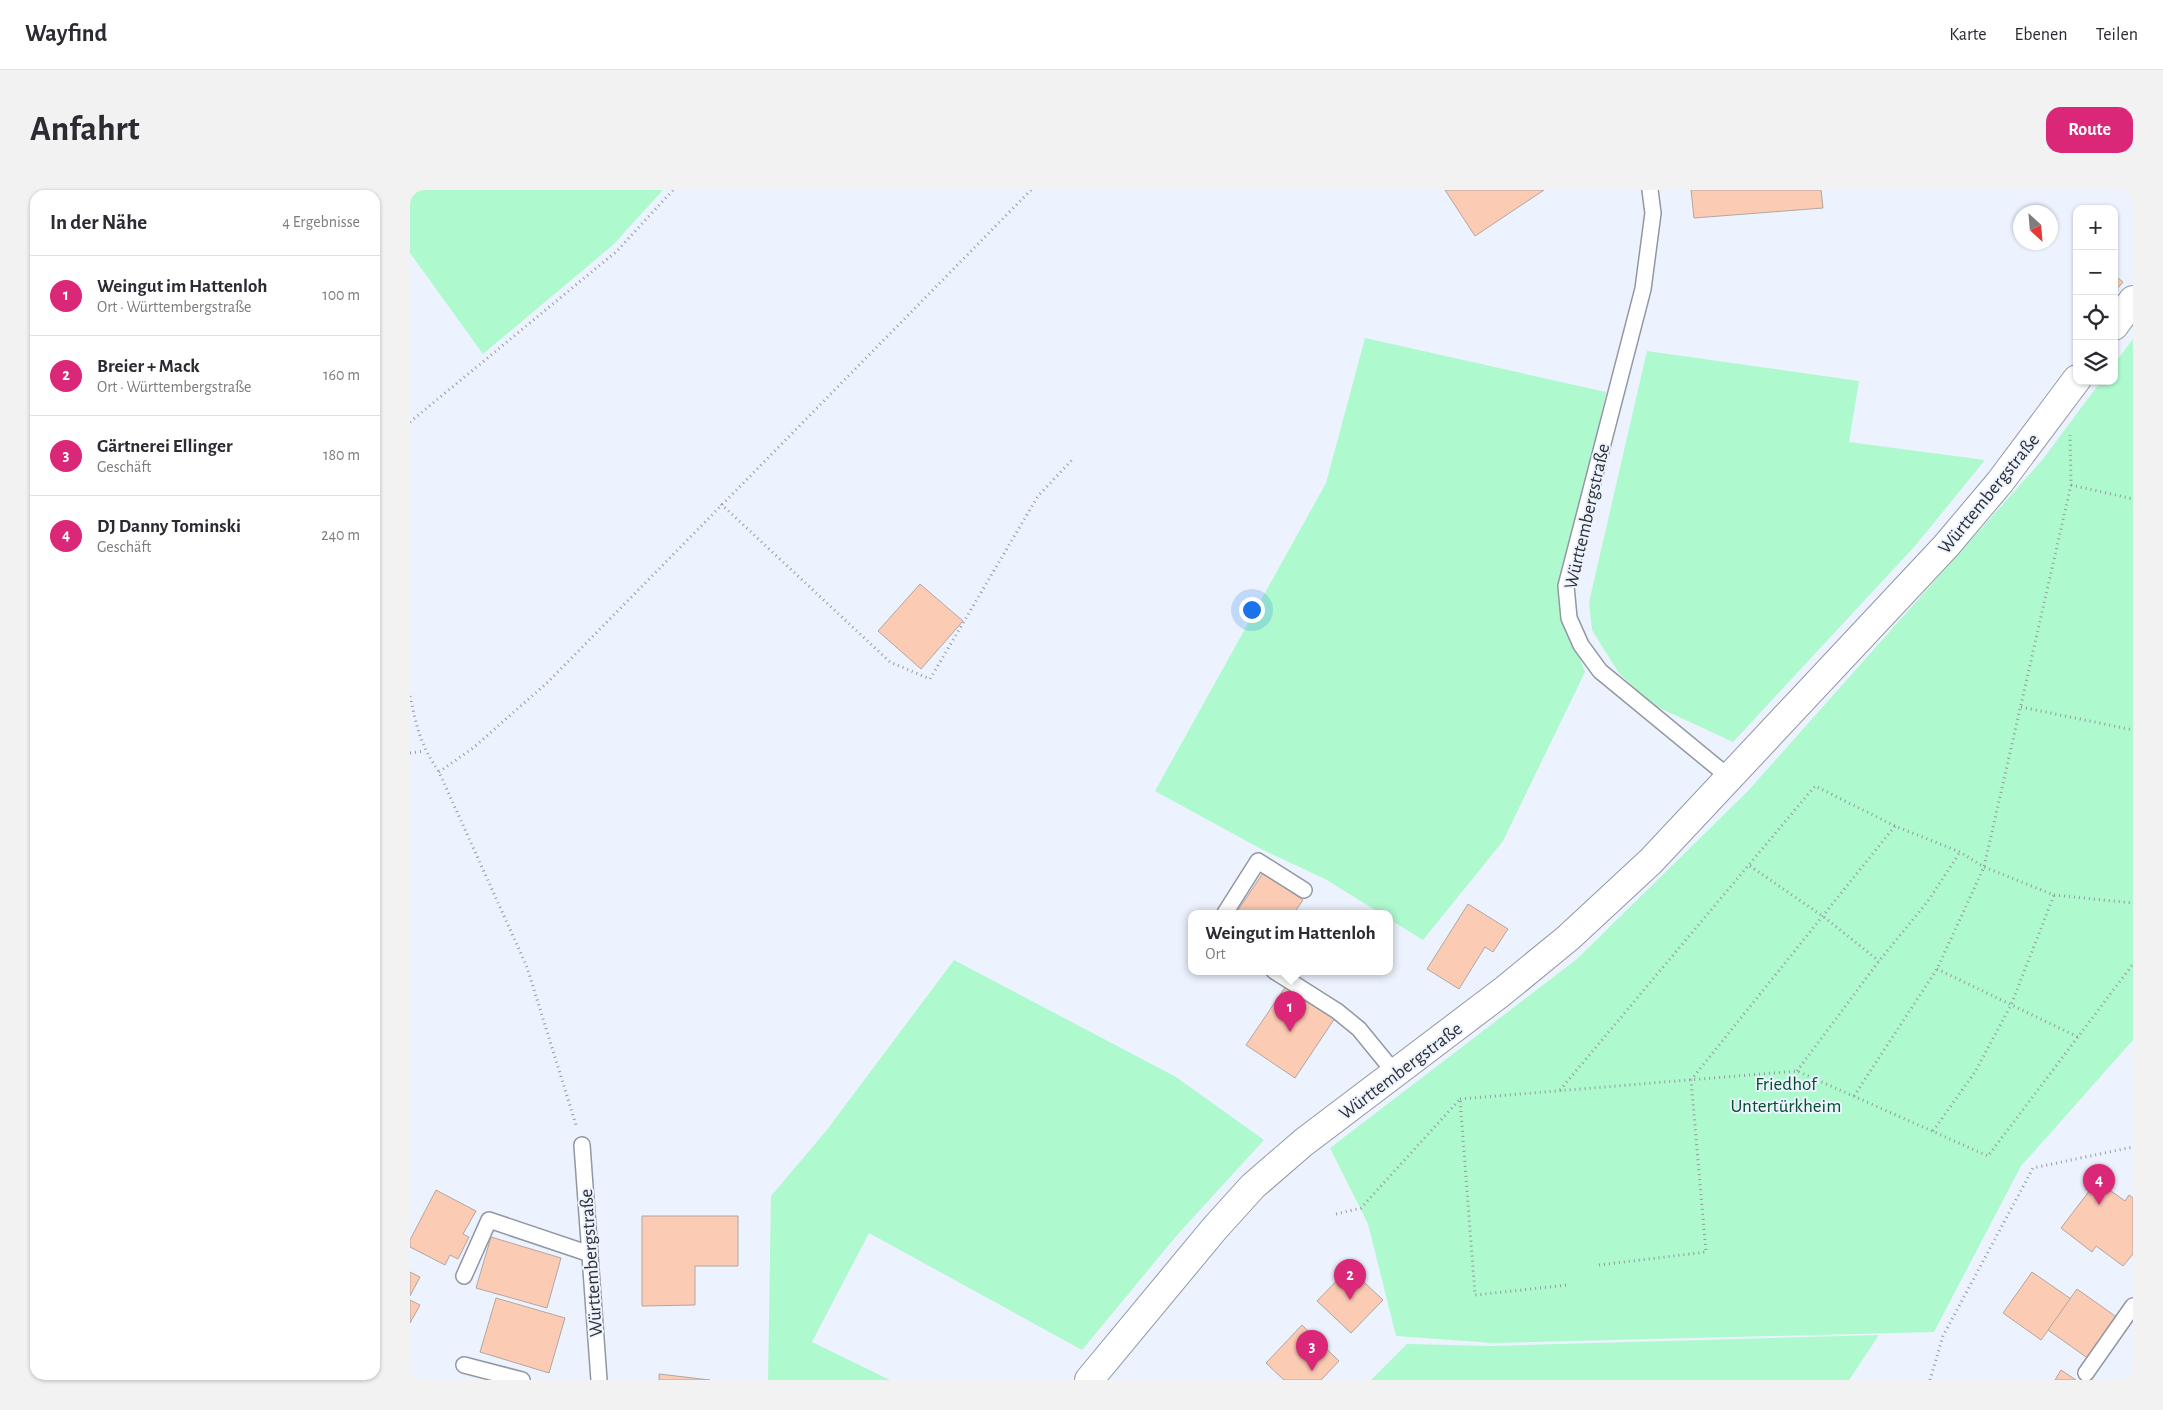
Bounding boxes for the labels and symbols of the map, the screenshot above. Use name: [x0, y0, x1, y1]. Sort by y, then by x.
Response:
north arrow: [2013, 205, 2058, 250]
street label: Württembergstraße: [1935, 430, 2043, 558]
street label: Württembergstraße: [1562, 442, 1613, 591]
your location: [1239, 597, 1265, 623]
pin: 1: [1274, 991, 1306, 1032]
street label: Württembergstraße: [1336, 1019, 1466, 1123]
park label: Friedhof Untertürkheim: [1731, 1075, 1841, 1116]
pin: 4: [2083, 1164, 2115, 1205]
street label: Württembergstraße: [577, 1188, 606, 1338]
pin: 2: [1334, 1259, 1366, 1300]
pin: 3: [1296, 1330, 1328, 1371]

